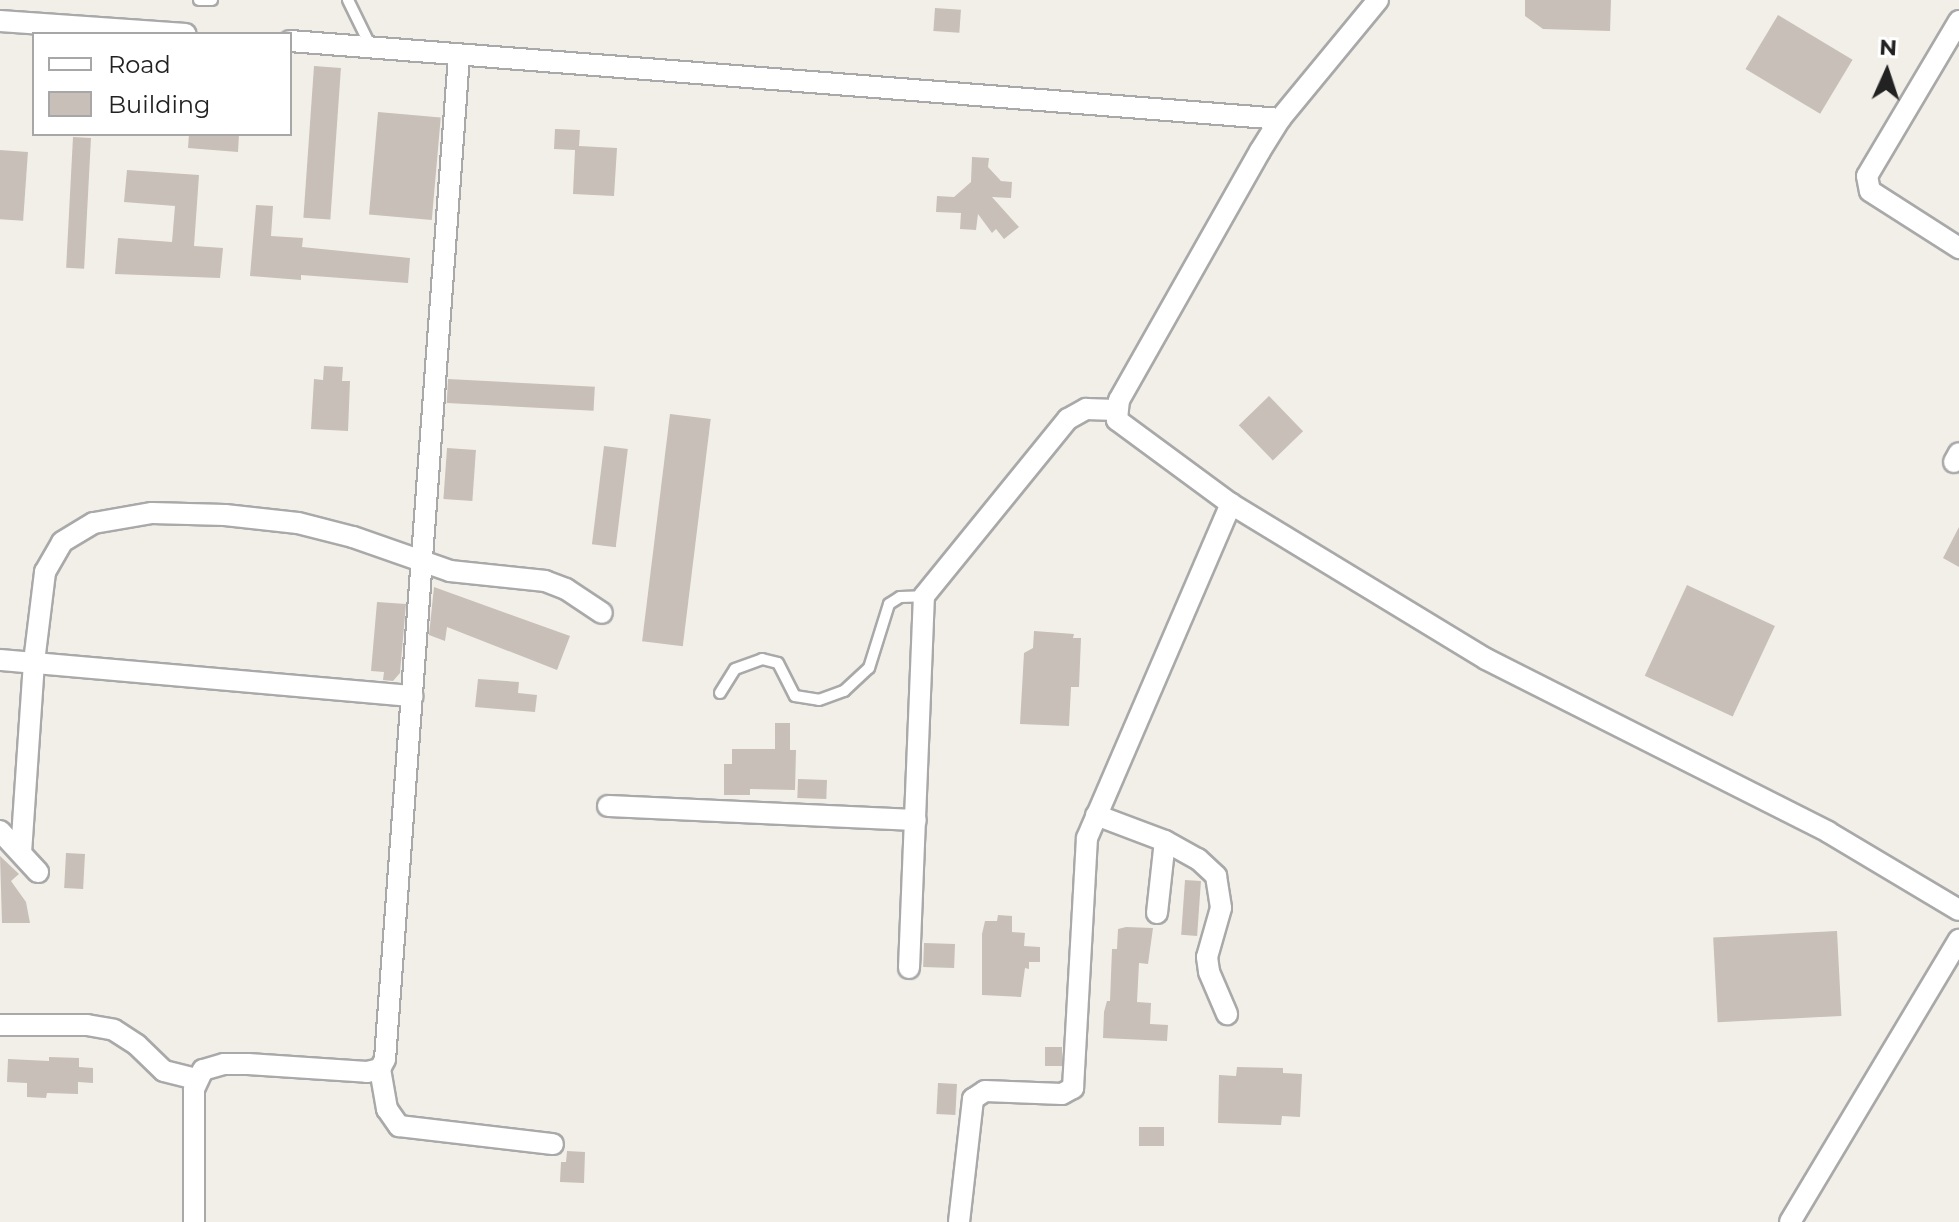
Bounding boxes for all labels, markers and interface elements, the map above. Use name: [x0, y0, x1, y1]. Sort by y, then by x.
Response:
legend: [32, 32, 292, 136]
north arrow: [1847, 32, 1927, 112]
text: N: [1879, 34, 1898, 61]
text: Road: [108, 50, 171, 79]
text: Building: [108, 90, 211, 119]

